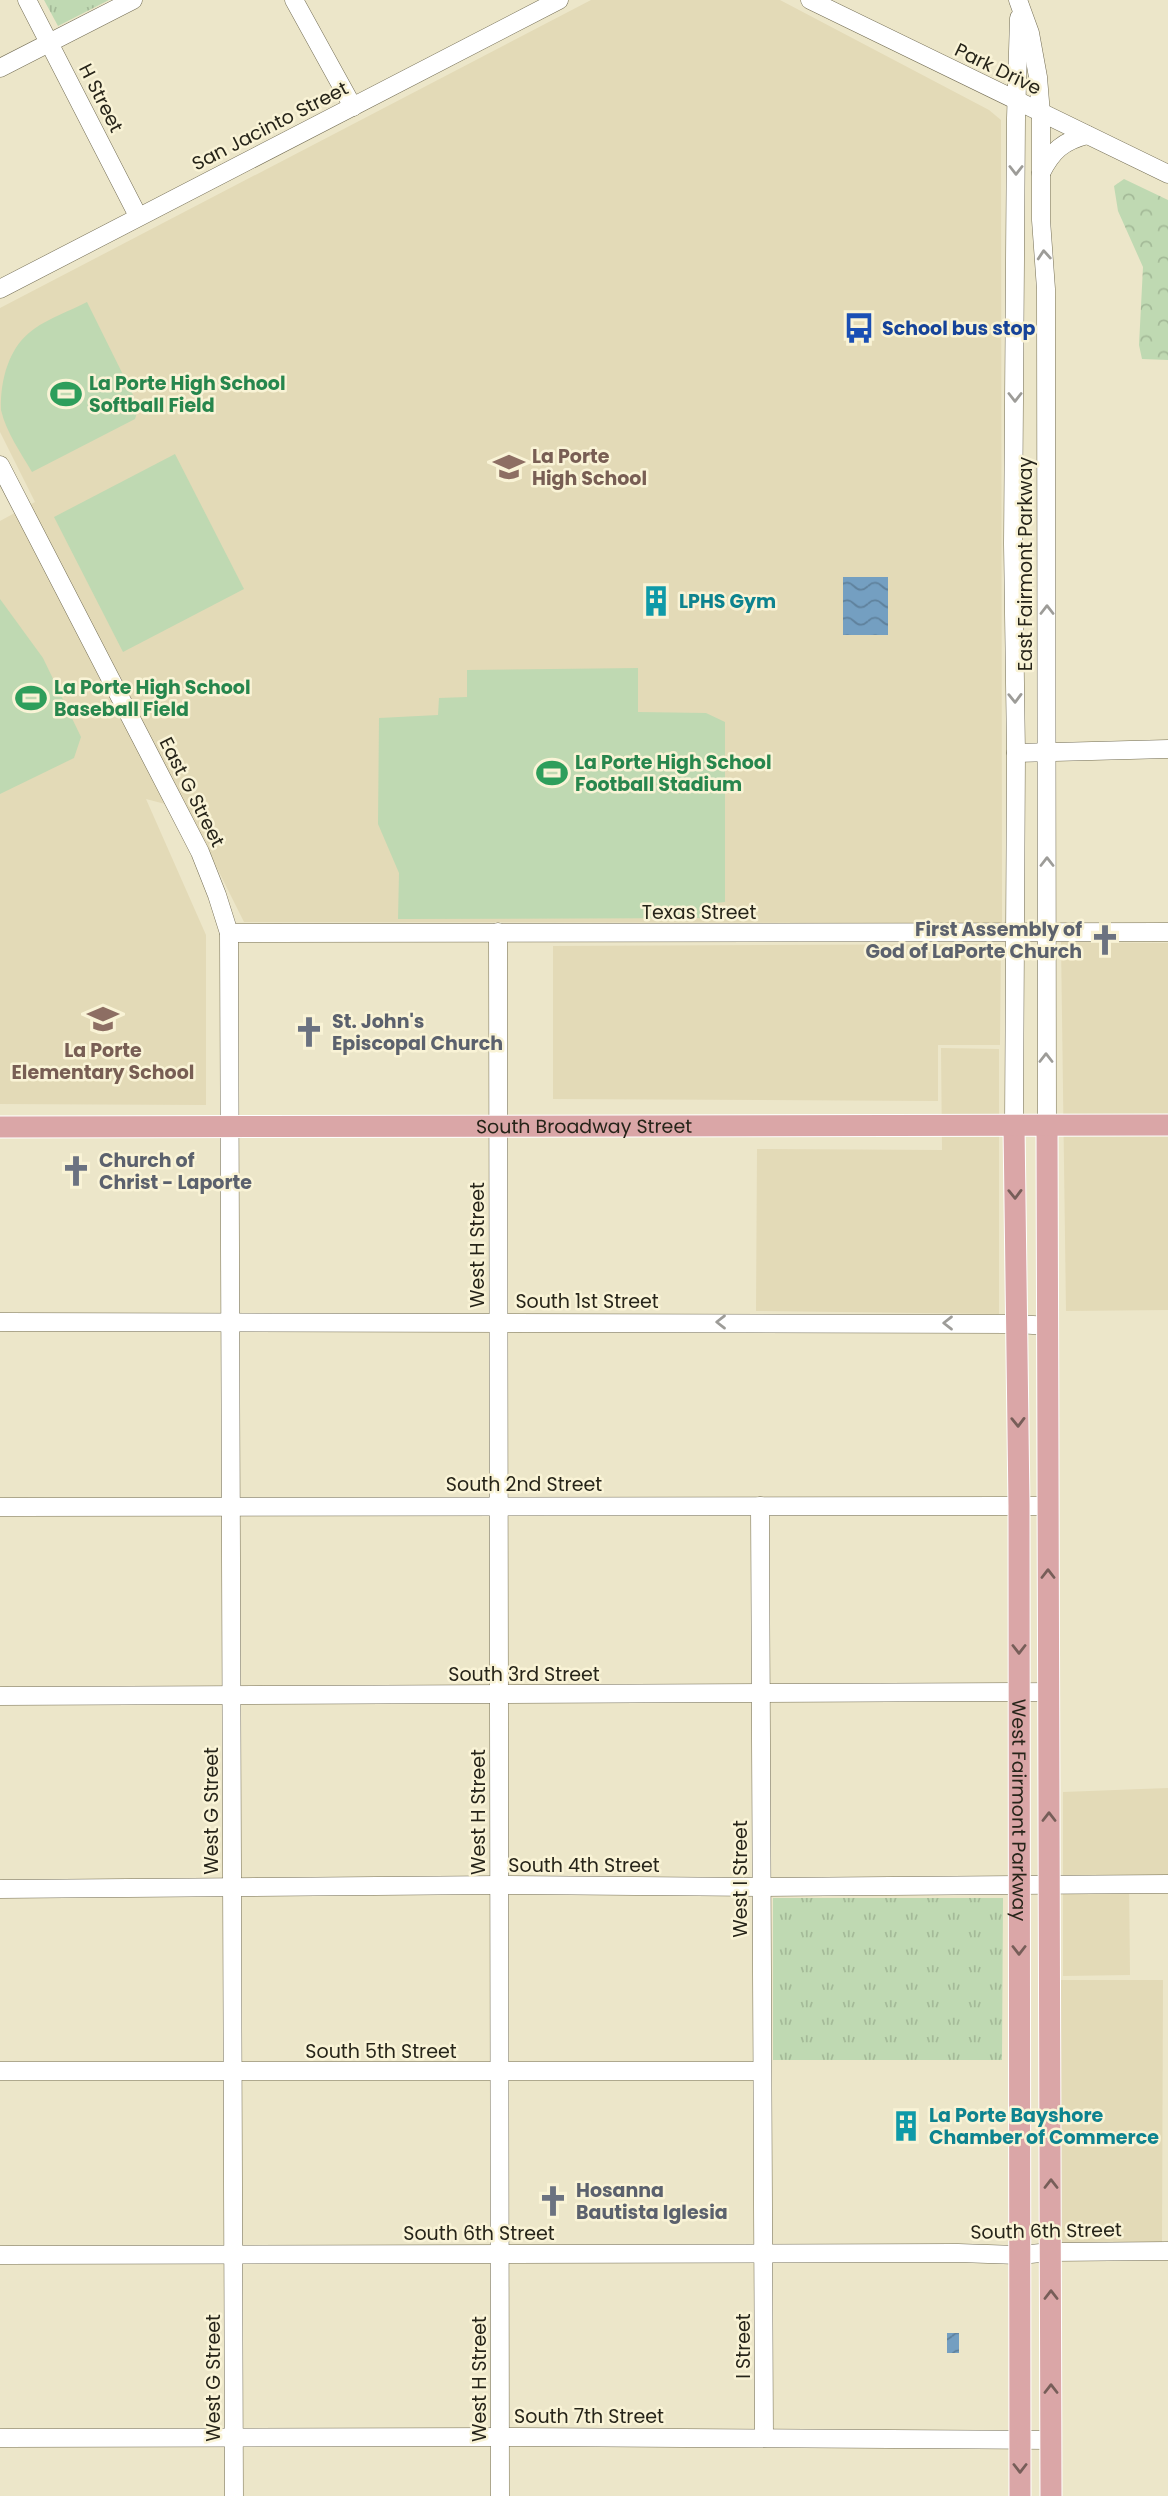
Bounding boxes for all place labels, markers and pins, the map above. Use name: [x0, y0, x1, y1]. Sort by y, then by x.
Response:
bus stop icon: School bus stop: [842, 311, 876, 345]
place label: School bus stop: [882, 315, 1036, 342]
place label: La Porte High School Softball Field: [89, 370, 286, 419]
sports icon: La Porte High School Softball Field: [49, 377, 83, 411]
place label: La Porte High School: [532, 443, 647, 492]
school or university icon: La Porte High School: [492, 450, 526, 484]
building icon: LPHS Gym: [639, 584, 673, 618]
place label: LPHS Gym: [679, 588, 776, 615]
place label: La Porte High School Baseball Field: [54, 674, 251, 723]
sports icon: La Porte High School Baseball Field: [14, 681, 48, 715]
place label: La Porte High School Football Stadium: [575, 749, 772, 798]
sports icon: La Porte High School Football Stadium: [535, 756, 569, 790]
place label: First Assembly of God of LaPorte Church: [865, 916, 1082, 965]
church icon: First Assembly of God of LaPorte Church: [1088, 923, 1122, 957]
school or university icon: La Porte Elementary School: [86, 1002, 120, 1036]
place label: St. John's Episcopal Church: [332, 1008, 503, 1057]
church icon: St. John's Episcopal Church: [292, 1015, 326, 1049]
place label: La Porte Elementary School: [12, 1037, 194, 1086]
place label: Church of Christ - Laporte: [99, 1147, 252, 1196]
church icon: Church of Christ - Laporte: [59, 1154, 93, 1188]
place label: La Porte Bayshore Chamber of Commerce: [929, 2102, 1159, 2151]
building icon: La Porte Bayshore Chamber of Commerce: [889, 2109, 923, 2143]
place label: Hosanna Bautista Iglesia: [576, 2177, 728, 2226]
church icon: Hosanna Bautista Iglesia: [536, 2184, 570, 2218]

